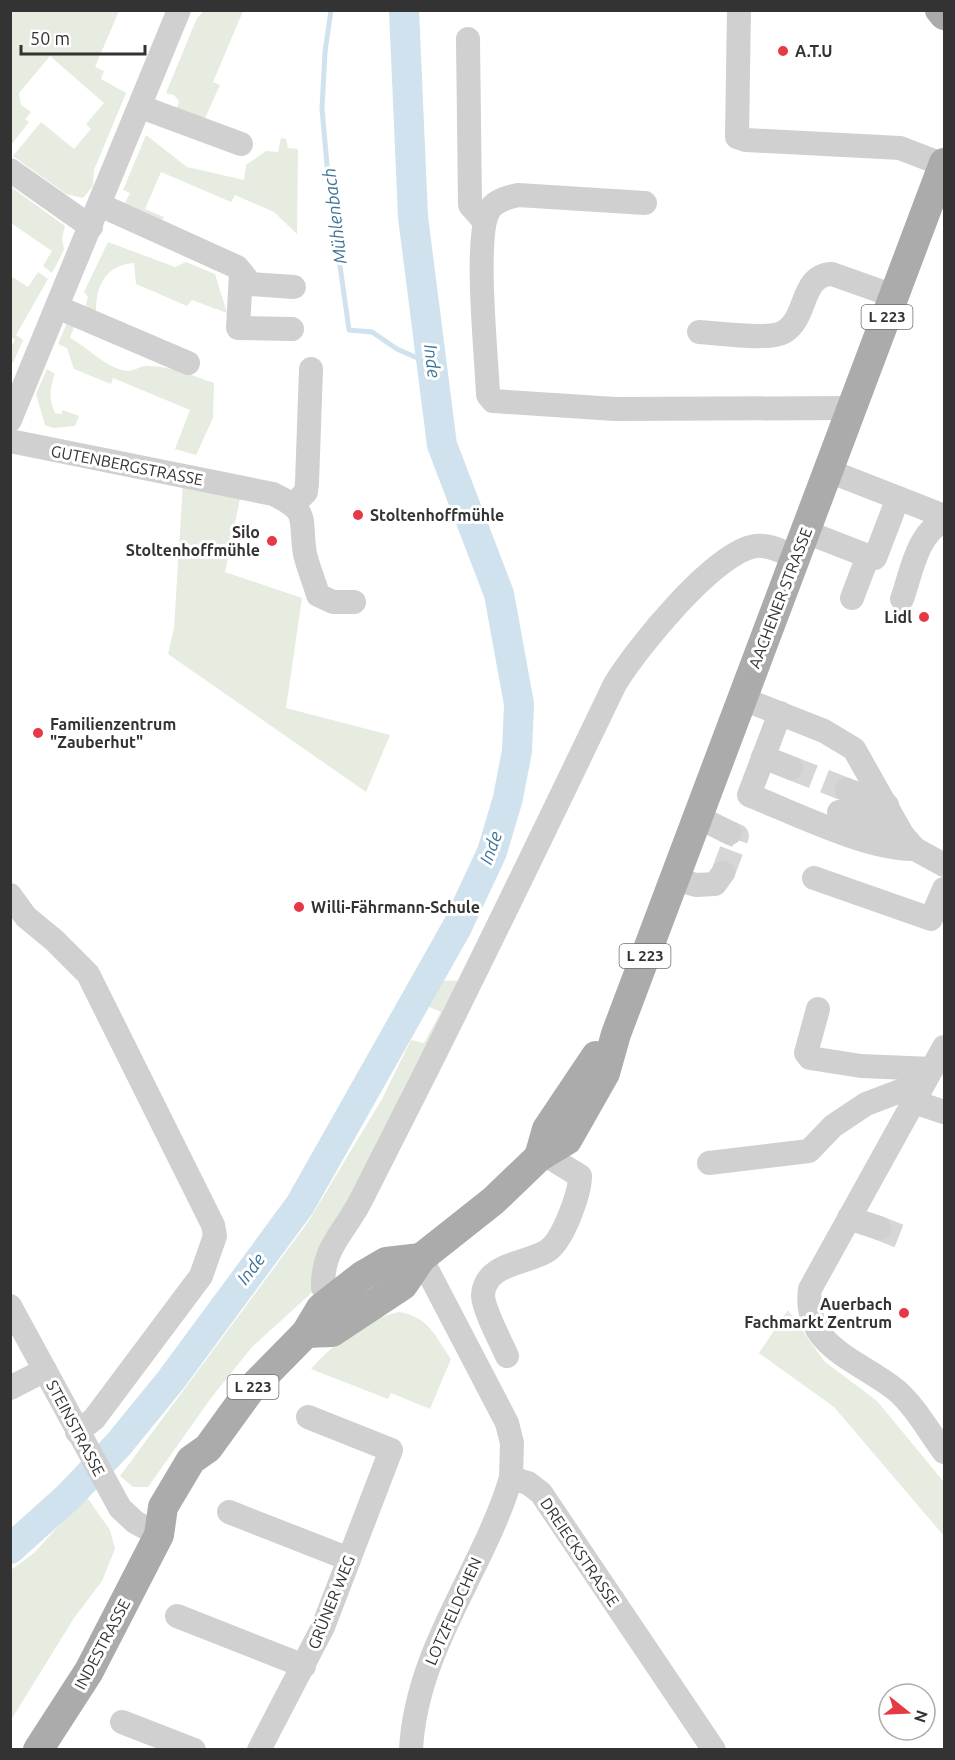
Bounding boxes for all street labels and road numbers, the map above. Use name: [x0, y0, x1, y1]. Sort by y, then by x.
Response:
road number: L 223: [862, 305, 912, 329]
street label: GUTENBERGSTRASSE: [49, 441, 205, 489]
street label: AACHENER STRASSE: [745, 525, 815, 671]
road number: L 223: [620, 944, 670, 968]
road number: L 223: [228, 1375, 278, 1399]
street label: STEINSTRASSE: [43, 1377, 109, 1479]
street label: DREIECKSTRASSE: [537, 1494, 623, 1610]
street label: GRÜNER WEG: [304, 1552, 358, 1652]
street label: LOTZFELDCHEN: [421, 1554, 485, 1668]
street label: INDESTRASSE: [71, 1596, 133, 1692]

